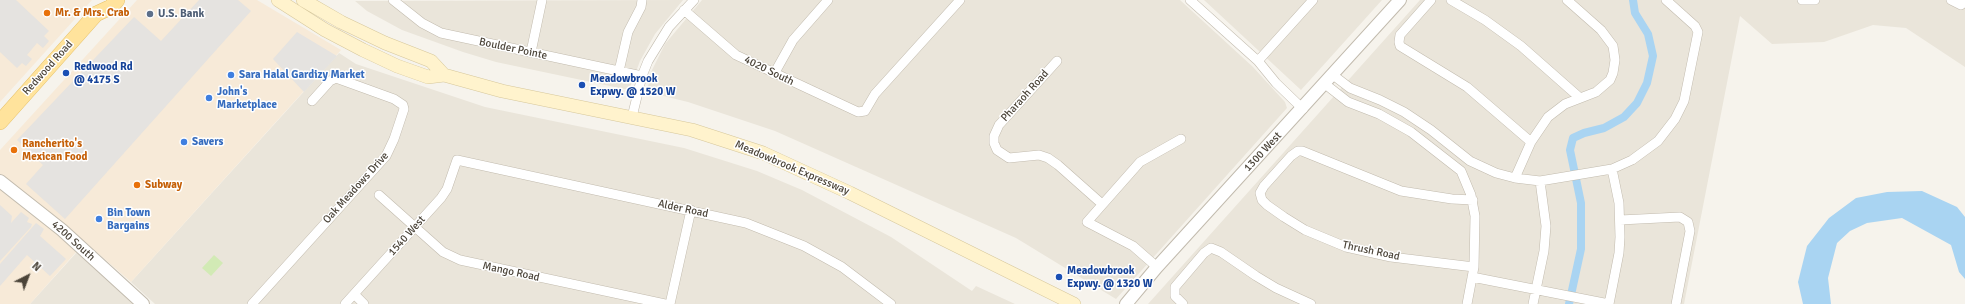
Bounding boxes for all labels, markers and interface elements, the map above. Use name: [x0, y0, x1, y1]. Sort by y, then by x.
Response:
place label: Mr. & Mrs. Crab: [55, 6, 129, 20]
place label: U.S. Bank: [158, 7, 204, 21]
marker: Mr. & Mrs. Crab: [42, 8, 52, 18]
marker: U.S. Bank: [145, 9, 155, 19]
street label: Boulder Pointe: [478, 35, 548, 63]
street label: Redwood Road: [20, 38, 76, 98]
street label: 4020 South: [742, 53, 796, 89]
place label: Redwood Rd @ 4175 S: [74, 60, 133, 86]
street label: Pharaoh Road: [998, 67, 1052, 125]
marker: Redwood Rd @ 4175 S: [61, 68, 71, 78]
place label: Sara Halal Gardizy Market: [239, 68, 365, 82]
marker: Sara Halal Gardizy Market: [226, 70, 236, 80]
place label: Meadowbrook Expwy. @ 1520 W: [590, 72, 676, 98]
marker: Meadowbrook Expwy. @ 1520 W: [577, 80, 587, 90]
place label: John's Marketplace: [217, 85, 277, 111]
marker: John's Marketplace: [204, 93, 214, 103]
street label: 1300 West: [1241, 129, 1285, 175]
place label: Savers: [192, 135, 223, 149]
place label: Rancherito's Mexican Food: [22, 137, 88, 163]
marker: Savers: [179, 137, 189, 147]
street label: Meadowbrook Expressway: [733, 138, 851, 198]
marker: Rancherito's Mexican Food: [9, 145, 19, 155]
street label: Oak Meadows Drive: [320, 149, 392, 227]
place label: Subway: [145, 178, 182, 192]
marker: Subway: [132, 180, 142, 190]
street label: Alder Road: [657, 197, 709, 221]
place label: Bin Town Bargains: [107, 206, 150, 232]
street label: 1540 West: [386, 213, 428, 259]
marker: Bin Town Bargains: [94, 214, 104, 224]
street label: 4200 South: [49, 218, 97, 264]
street label: Thrush Road: [1341, 238, 1401, 264]
north arrow: [8, 256, 48, 296]
text: N: [29, 259, 44, 274]
street label: Mango Road: [481, 260, 541, 284]
place label: Meadowbrook Expwy. @ 1320 W: [1067, 264, 1153, 290]
marker: Meadowbrook Expwy. @ 1320 W: [1054, 272, 1064, 282]

